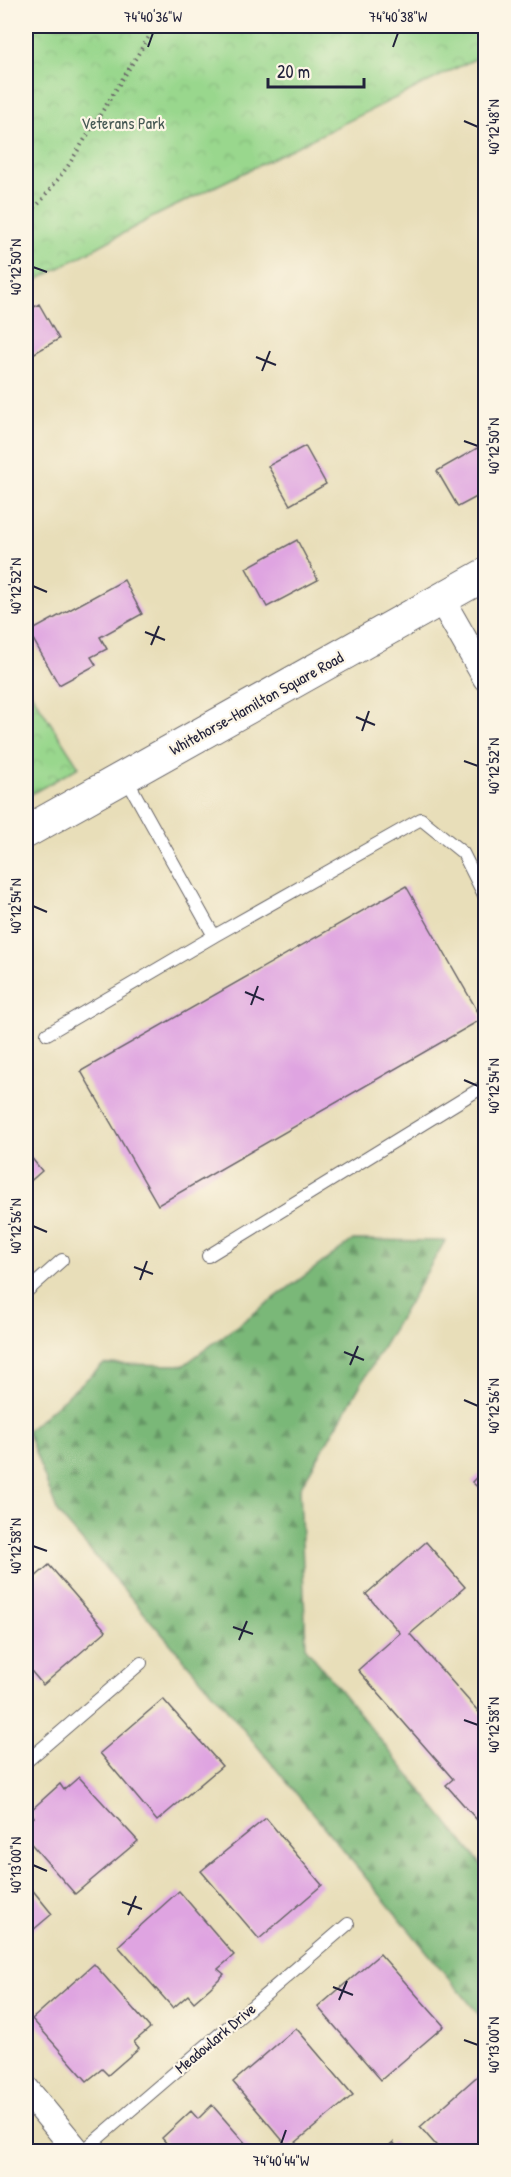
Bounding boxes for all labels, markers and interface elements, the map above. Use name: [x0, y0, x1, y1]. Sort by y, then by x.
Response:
text: 74°40'36"W: [124, 6, 183, 27]
text: 74°40'38"W: [369, 6, 428, 27]
scale bar: [268, 51, 364, 89]
text: 20 m: [277, 59, 310, 84]
text: 40°12'48"N: [483, 99, 504, 155]
park label: Veterans Park: [81, 112, 165, 134]
text: 40°12'50"N: [5, 239, 26, 295]
text: 40°12'50"N: [483, 418, 504, 474]
text: 40°12'52"N: [5, 558, 26, 614]
street label: Whitehorse-Hamilton Square Road: [165, 646, 347, 760]
text: 40°12'52"N: [483, 738, 504, 794]
text: 40°12'54"N: [5, 878, 26, 934]
text: 40°12'54"N: [483, 1058, 504, 1114]
text: 40°12'56"N: [5, 1198, 26, 1254]
text: 40°12'56"N: [483, 1378, 504, 1434]
text: 40°12'58"N: [5, 1518, 26, 1574]
text: 40°12'58"N: [483, 1697, 504, 1753]
text: 40°13'00"N: [5, 1837, 26, 1893]
street label: Meadowlark Drive: [170, 1997, 261, 2078]
text: 40°13'00"N: [483, 2017, 504, 2073]
text: 74°40'44"W: [253, 2150, 310, 2171]

